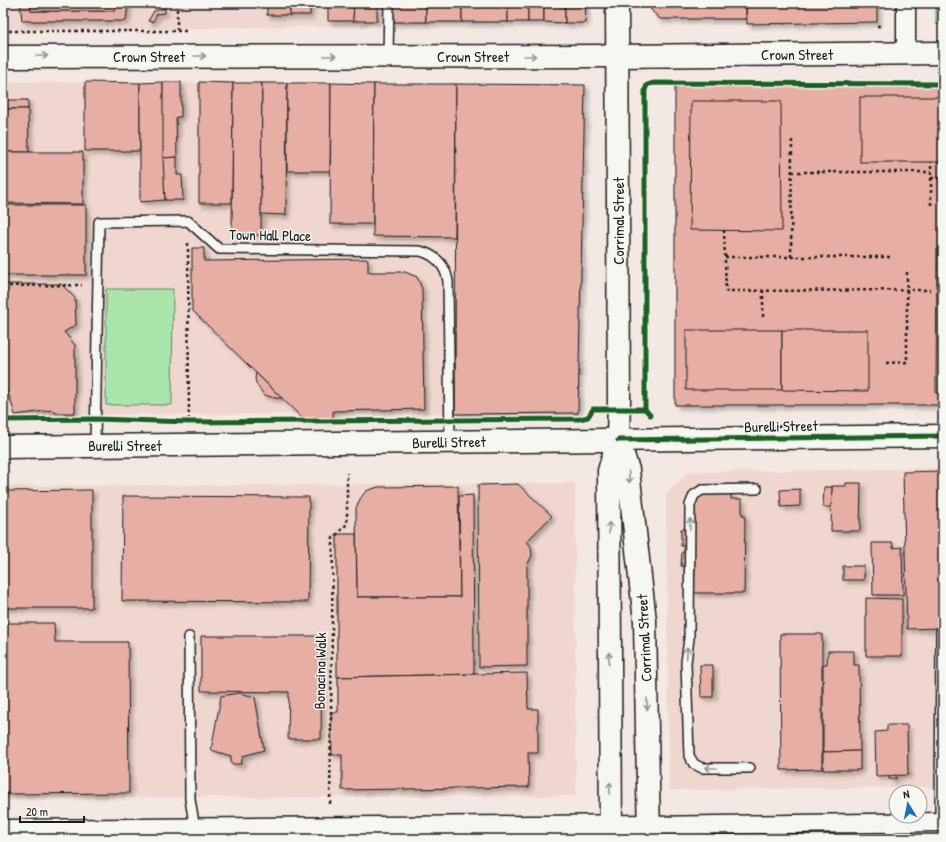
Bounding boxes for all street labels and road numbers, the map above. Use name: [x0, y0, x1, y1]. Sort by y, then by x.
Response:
street label: Crown Street: [761, 44, 834, 65]
street label: Crown Street: [113, 46, 186, 67]
street label: Crown Street: [437, 46, 510, 67]
street label: Corrimal Street: [608, 176, 629, 265]
street label: Town Hall Place: [229, 224, 311, 246]
street label: Burelli Street: [744, 415, 819, 437]
street label: Burelli Street: [412, 431, 487, 453]
street label: Burelli Street: [88, 435, 163, 456]
street label: Corrimal Street: [631, 593, 657, 682]
street label: Bonacina Walk: [309, 632, 331, 710]

